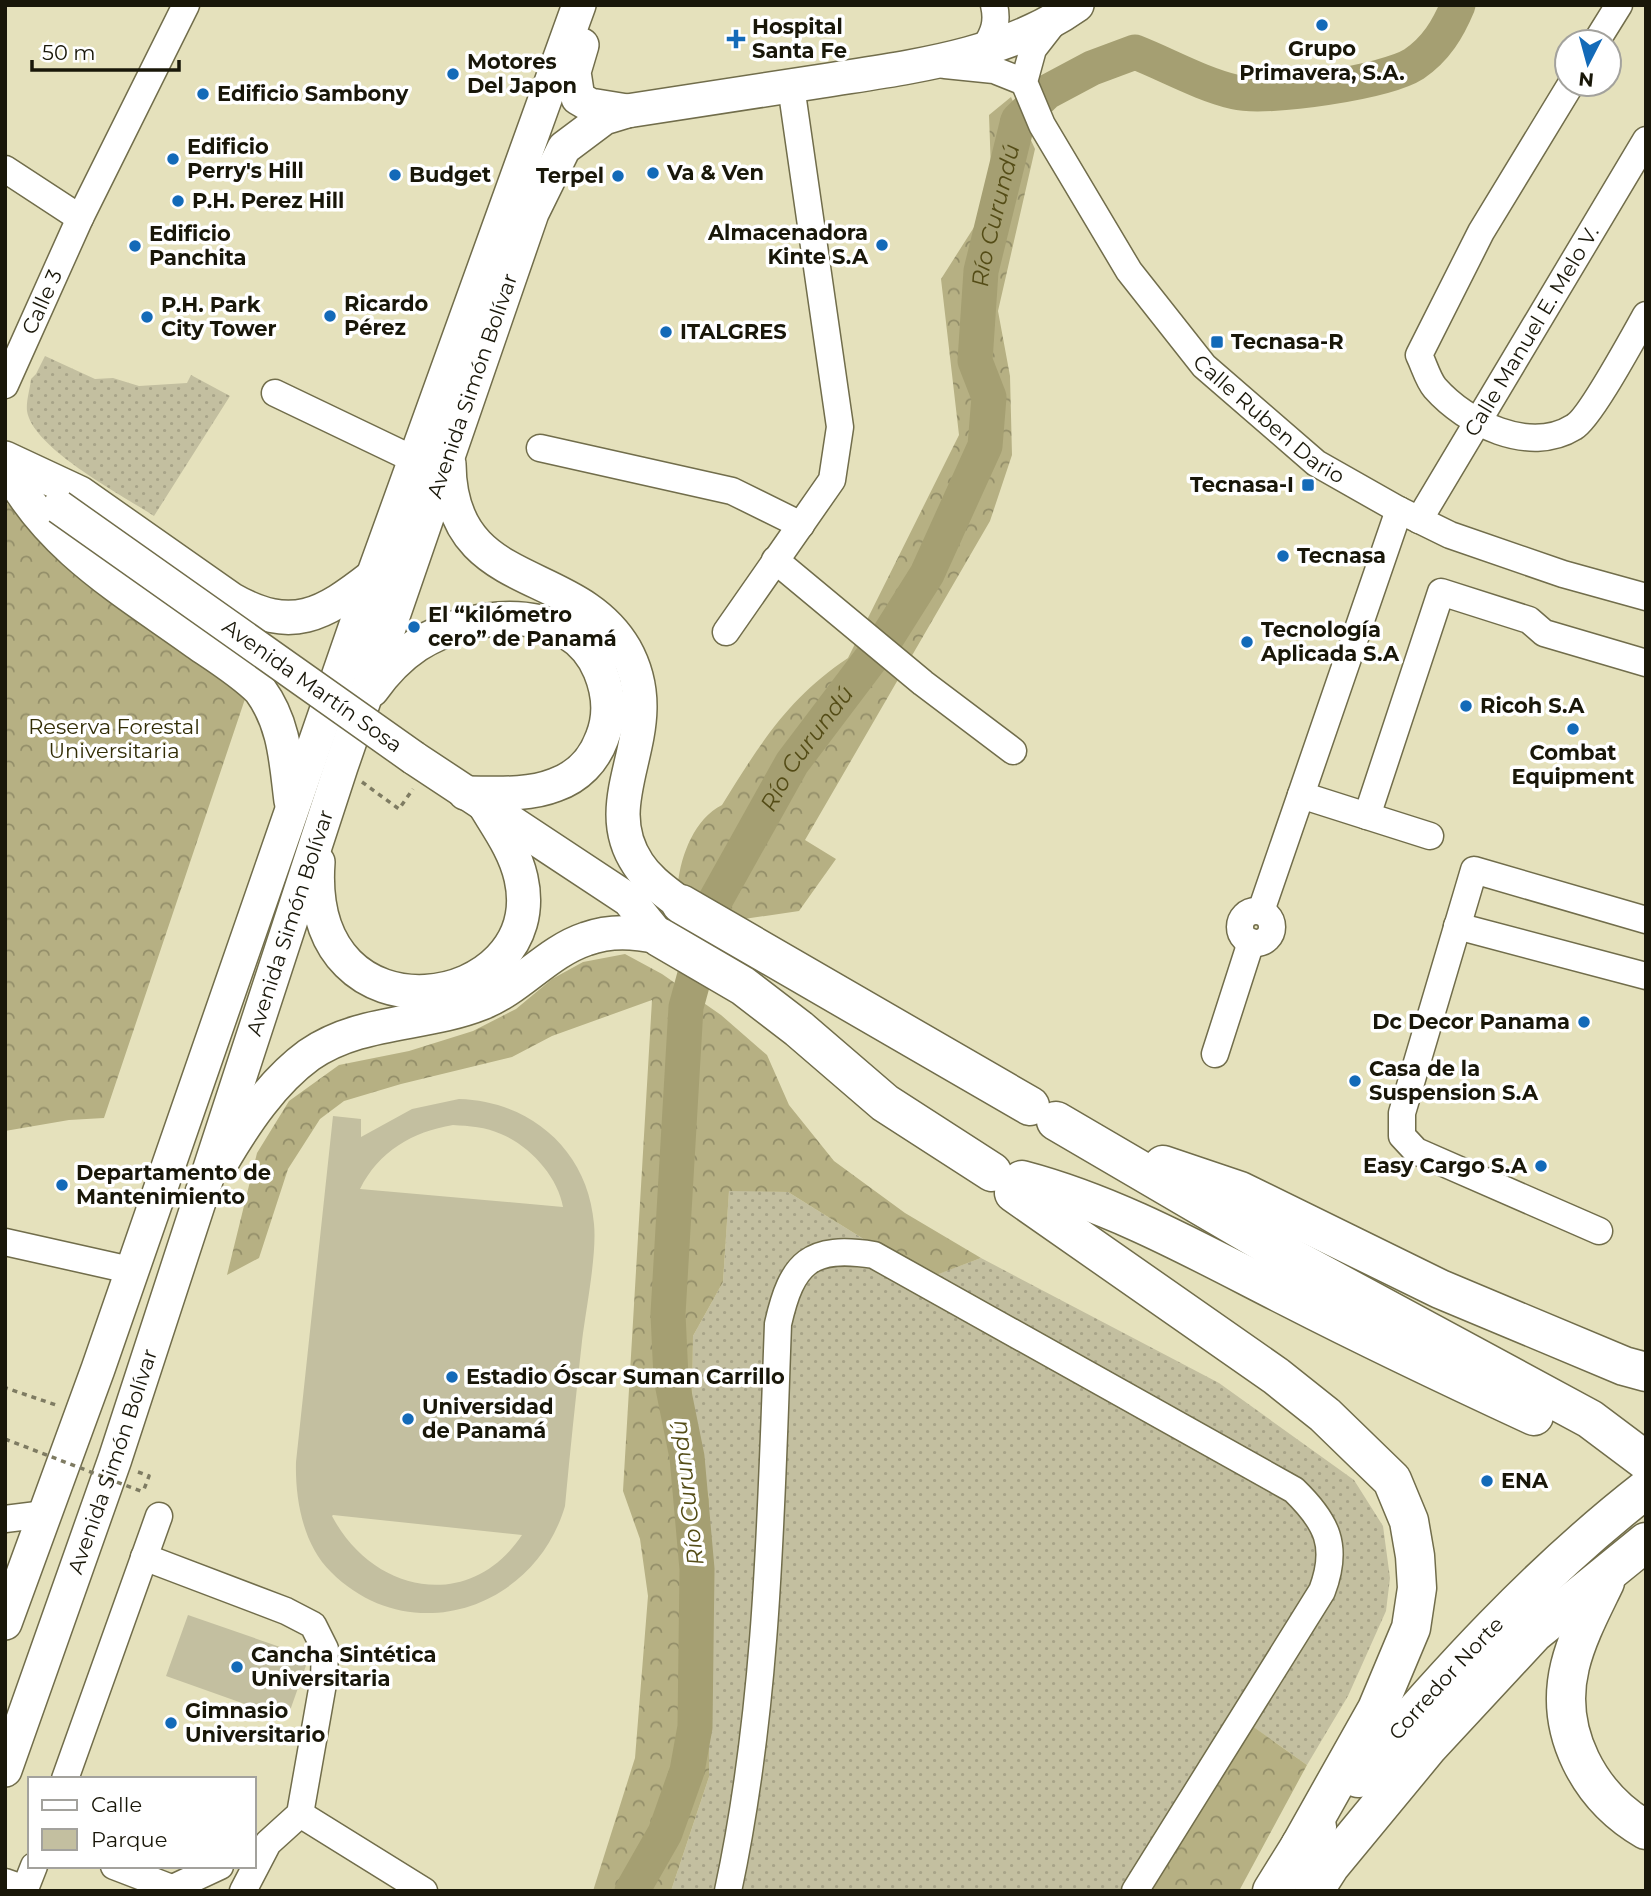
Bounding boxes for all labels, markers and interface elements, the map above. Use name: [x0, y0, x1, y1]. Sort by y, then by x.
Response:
place label: Hospital Santa Fe: [752, 14, 847, 63]
marker: Grupo Primavera, S.A.: [1314, 17, 1330, 33]
scale bar: [32, 28, 178, 72]
north arrow: [1553, 28, 1623, 98]
marker: Hospital Santa Fe: [726, 29, 746, 49]
place label: Grupo Primavera, S.A.: [1239, 36, 1405, 85]
text: 50 m: [42, 40, 96, 65]
place label: Motores Del Japon: [467, 49, 577, 98]
marker: Motores Del Japon: [445, 66, 461, 82]
text: N: [1577, 67, 1595, 92]
place label: Edificio Sambony: [217, 81, 409, 106]
marker: Edificio Sambony: [195, 86, 211, 102]
place label: Edificio Perry's Hill: [187, 134, 304, 183]
water label: Río Curundú: [966, 141, 1026, 288]
marker: Edificio Perry's Hill: [165, 151, 181, 167]
place label: Va & Ven: [666, 160, 764, 185]
place label: Budget: [409, 162, 491, 187]
place label: Terpel: [536, 163, 604, 188]
marker: Va & Ven: [645, 165, 661, 181]
marker: Budget: [387, 167, 403, 183]
marker: Terpel: [610, 168, 626, 184]
place label: P.H. Perez Hill: [192, 188, 344, 213]
marker: P.H. Perez Hill: [170, 193, 186, 209]
place label: Almacenadora Kinte S.A: [707, 220, 869, 269]
place label: Edificio Panchita: [149, 221, 247, 270]
street label: Calle Manuel E. Melo V.: [1459, 221, 1604, 441]
marker: Almacenadora Kinte S.A: [874, 237, 890, 253]
marker: Edificio Panchita: [127, 238, 143, 254]
street label: Calle 3: [16, 265, 67, 338]
street label: Avenida Simón Bolívar: [422, 270, 522, 501]
place label: Ricardo Pérez: [344, 291, 429, 340]
place label: P.H. Park City Tower: [161, 292, 277, 341]
marker: Ricardo Pérez: [322, 308, 338, 324]
marker: P.H. Park City Tower: [139, 309, 155, 325]
place label: ITALGRES: [680, 319, 787, 344]
marker: ITALGRES: [658, 324, 674, 340]
place label: Tecnasa-R: [1231, 329, 1344, 354]
marker: Tecnasa-R: [1209, 334, 1225, 350]
street label: Calle Ruben Dario: [1188, 350, 1349, 488]
place label: Tecnasa-I: [1190, 472, 1294, 497]
marker: Tecnasa-I: [1300, 477, 1316, 493]
place label: Tecnasa: [1297, 543, 1386, 568]
marker: Tecnasa: [1275, 548, 1291, 564]
place label: El “kilómetro cero” de Panamá: [428, 602, 617, 651]
street label: Avenida Martín Sosa: [218, 614, 407, 758]
place label: Tecnología Aplicada S.A: [1260, 617, 1400, 666]
marker: El “kilómetro cero” de Panamá: [406, 619, 422, 635]
marker: Tecnología Aplicada S.A: [1239, 634, 1255, 650]
water label: Río Curundú: [754, 680, 859, 816]
place label: Ricoh S.A: [1480, 693, 1585, 718]
marker: Ricoh S.A: [1458, 698, 1474, 714]
park label: Reserva Forestal Universitaria: [28, 714, 200, 763]
marker: Combat Equipment: [1565, 721, 1581, 737]
place label: Combat Equipment: [1512, 740, 1634, 789]
street label: Avenida Simón Bolívar: [241, 806, 338, 1039]
place label: Dc Decor Panama: [1372, 1009, 1570, 1034]
marker: Dc Decor Panama: [1576, 1014, 1592, 1030]
place label: Casa de la Suspension S.A: [1369, 1056, 1539, 1105]
marker: Casa de la Suspension S.A: [1347, 1073, 1363, 1089]
place label: Easy Cargo S.A: [1363, 1153, 1528, 1178]
marker: Easy Cargo S.A: [1533, 1158, 1549, 1174]
place label: Departamento de Mantenimiento: [76, 1160, 271, 1209]
marker: Departamento de Mantenimiento: [54, 1177, 70, 1193]
street label: Avenida Simón Bolívar: [62, 1345, 162, 1577]
place label: Estadio Óscar Suman Carrillo: [466, 1364, 785, 1389]
marker: Estadio Óscar Suman Carrillo: [444, 1369, 460, 1385]
place label: Universidad de Panamá: [422, 1394, 554, 1443]
marker: Universidad de Panamá: [400, 1411, 416, 1427]
water label: Río Curundú: [664, 1419, 710, 1567]
place label: ENA: [1501, 1468, 1549, 1493]
marker: ENA: [1479, 1473, 1495, 1489]
street label: Corredor Norte: [1383, 1611, 1508, 1745]
place label: Cancha Sintética Universitaria: [251, 1642, 437, 1691]
marker: Cancha Sintética Universitaria: [229, 1659, 245, 1675]
place label: Gimnasio Universitario: [185, 1698, 325, 1747]
marker: Gimnasio Universitario: [163, 1715, 179, 1731]
legend: [28, 1777, 256, 1868]
text: Calle: [91, 1792, 142, 1817]
text: Parque: [91, 1827, 167, 1852]

